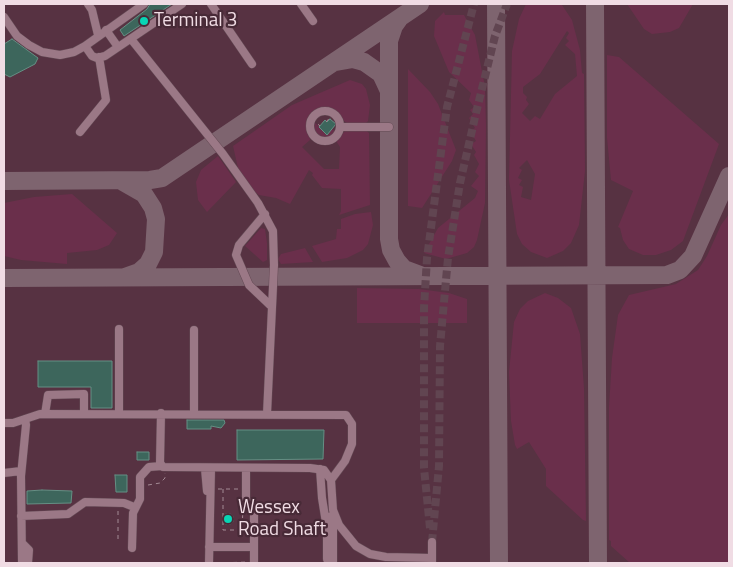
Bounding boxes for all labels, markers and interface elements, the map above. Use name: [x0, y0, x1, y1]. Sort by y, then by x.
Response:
place label: Terminal 3: [154, 10, 237, 32]
marker: Terminal 3: [138, 15, 150, 27]
place label: Wessex Road Shaft: [238, 497, 326, 541]
marker: Wessex Road Shaft: [222, 513, 234, 525]

